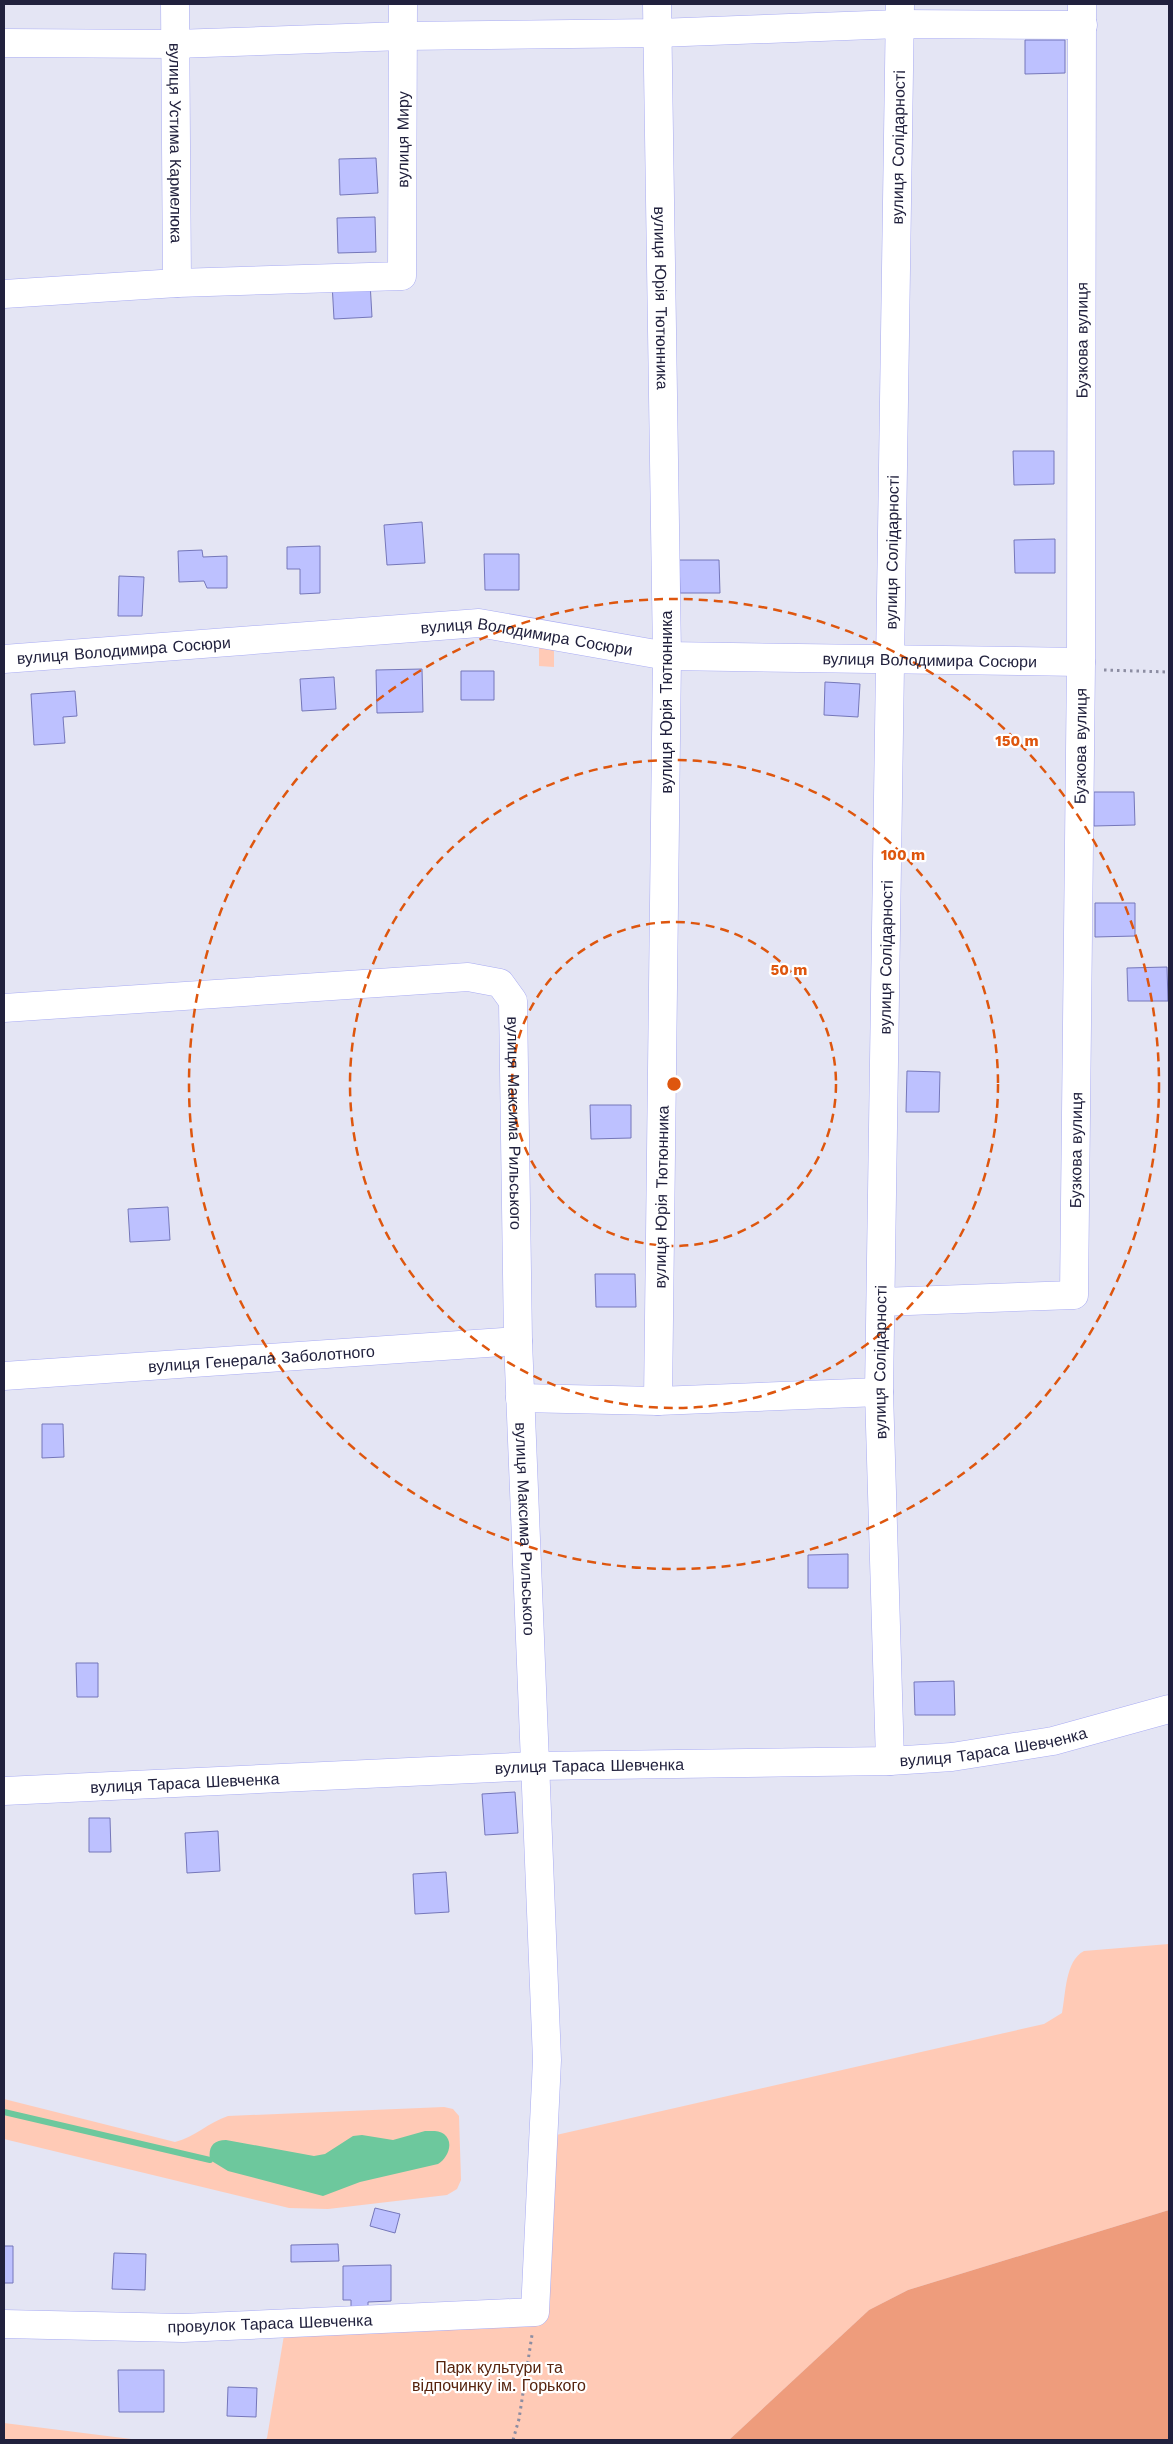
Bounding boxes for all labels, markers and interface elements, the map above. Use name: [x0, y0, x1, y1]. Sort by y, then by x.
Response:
street label: вулиця Устима Кармелюка: [165, 43, 186, 243]
street label: вулиця Солідарності: [888, 70, 909, 225]
street label: вулиця Миру: [393, 91, 413, 188]
street label: вулиця Юрія Тютюнника: [650, 206, 672, 390]
street label: Бузкова вулиця: [1072, 282, 1092, 398]
street label: вулиця Солідарності: [882, 475, 903, 630]
street label: вулиця Юрія Тютюнника: [657, 610, 676, 794]
street label: вулиця Володимира Сосюри: [420, 614, 634, 660]
street label: вулиця Володимира Сосюри: [16, 633, 231, 668]
street label: вулиця Володимира Сосюри: [822, 649, 1037, 671]
street label: Бузкова вулиця: [1070, 688, 1091, 804]
text: 150 m: [995, 732, 1039, 750]
text: 100 m: [881, 846, 925, 864]
street label: вулиця Солідарності: [875, 880, 897, 1034]
text: 50 m: [771, 961, 807, 979]
street label: вулиця Максима Рильського: [503, 1016, 525, 1230]
centre of rings: [665, 1075, 683, 1093]
street label: Бузкова вулиця: [1066, 1092, 1086, 1208]
street label: вулиця Юрія Тютюнника: [650, 1105, 673, 1289]
street label: вулиця Солідарності: [870, 1285, 891, 1440]
street label: вулиця Генерала Заболотного: [148, 1342, 375, 1376]
street label: вулиця Максима Рильського: [511, 1422, 539, 1636]
street label: вулиця Тараса Шевченка: [899, 1723, 1089, 1770]
street label: вулиця Тараса Шевченка: [494, 1755, 684, 1778]
street label: вулиця Тараса Шевченка: [90, 1769, 280, 1797]
street label: провулок Тараса Шевченка: [167, 2310, 373, 2337]
park label: Парк культури та відпочинку ім. Горького: [412, 2358, 586, 2395]

